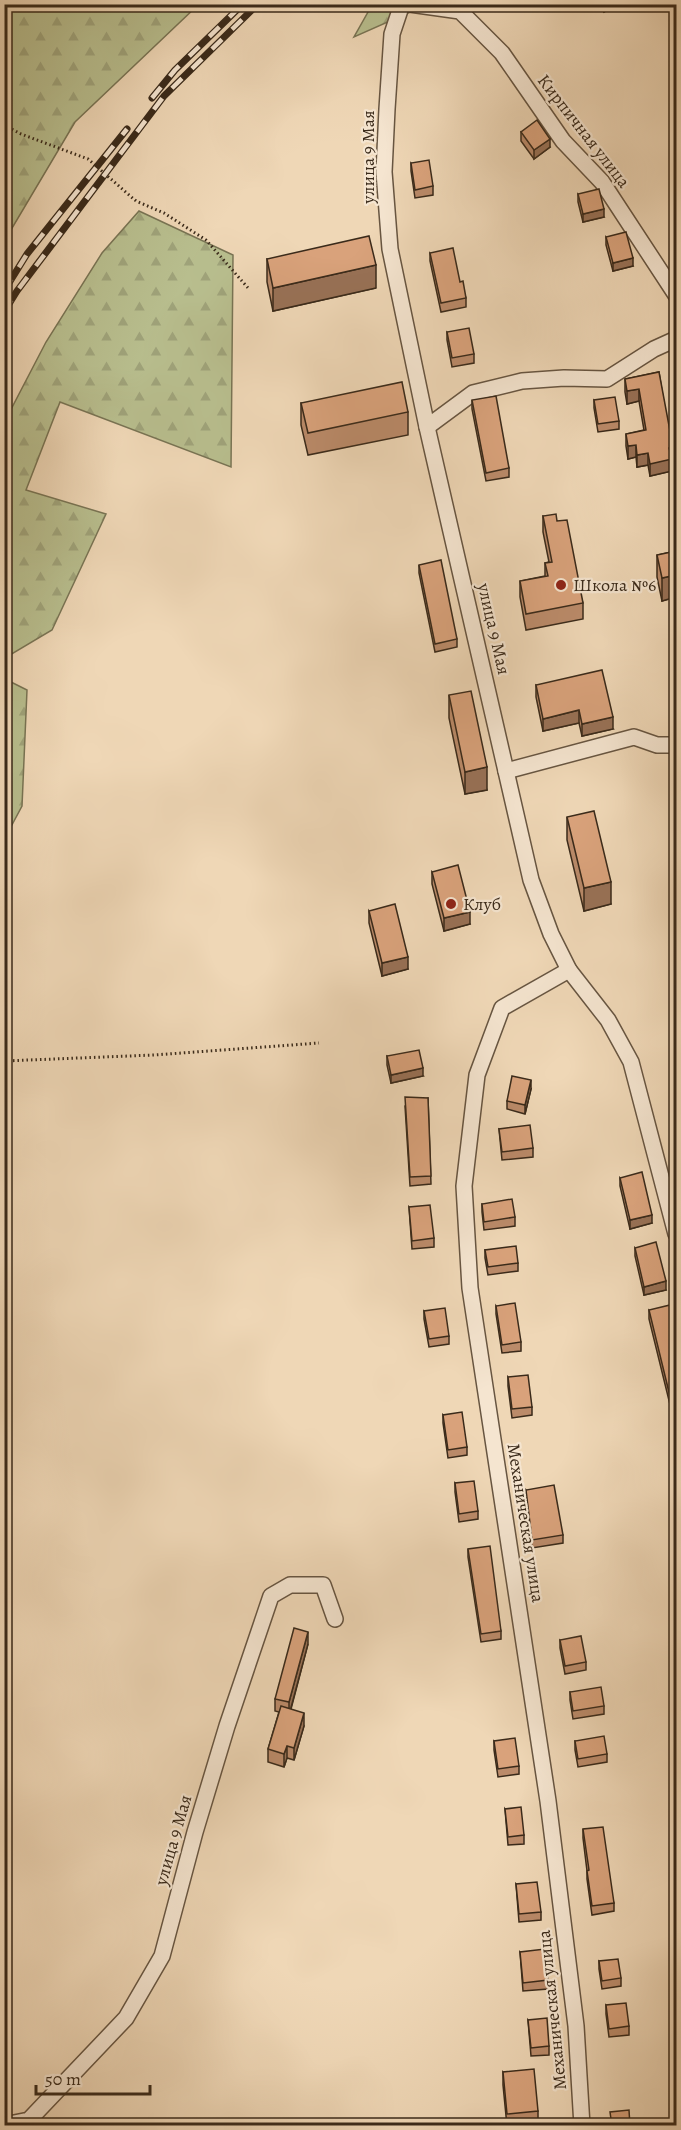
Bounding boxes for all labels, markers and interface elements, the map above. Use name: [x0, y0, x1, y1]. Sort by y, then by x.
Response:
street label: Кирпичная улица: [532, 69, 636, 193]
street label: улица 9 Мая: [356, 110, 380, 205]
place label: Школа №6: [573, 573, 656, 597]
marker: Школа №6: [554, 578, 568, 592]
street label: улица 9 Мая: [472, 580, 516, 677]
place label: Клуб: [463, 892, 501, 916]
marker: Клуб: [444, 897, 458, 911]
street label: Механическая улица: [502, 1442, 551, 1605]
street label: улица 9 Мая: [148, 1792, 197, 1889]
street label: Механическая улица: [532, 1928, 572, 2091]
scale bar: [36, 2058, 150, 2096]
text: 50 m: [45, 2067, 81, 2091]

